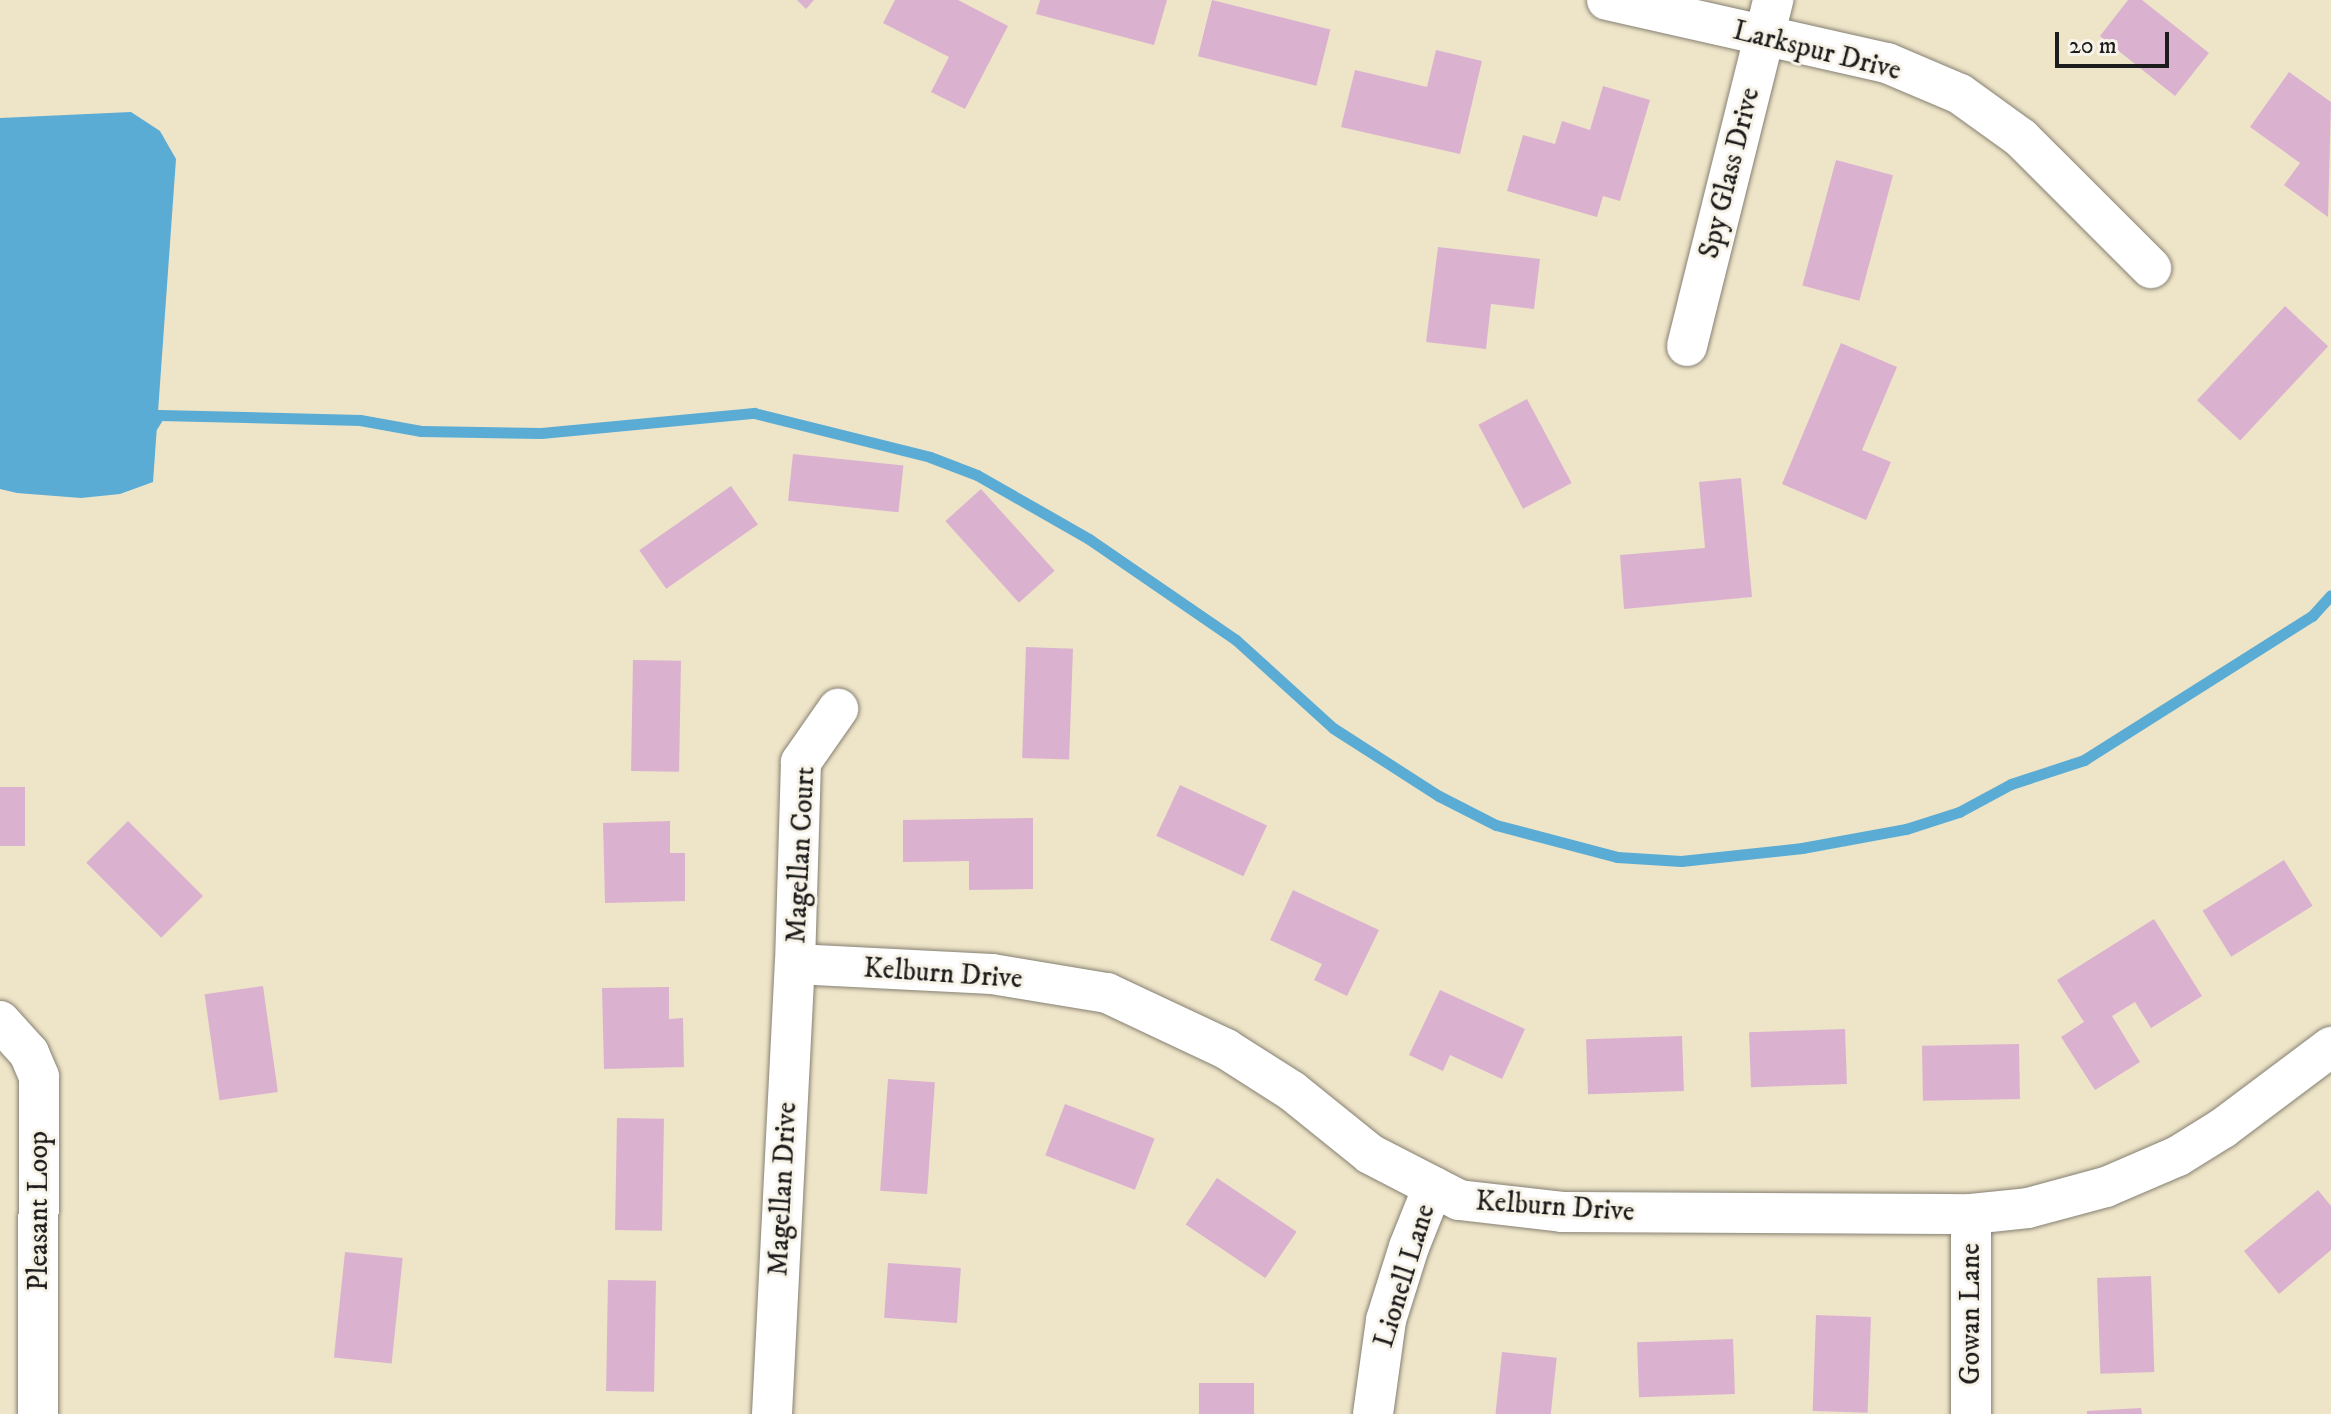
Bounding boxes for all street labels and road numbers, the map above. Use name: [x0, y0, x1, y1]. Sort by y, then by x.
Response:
street label: Larkspur Drive: [1730, 14, 1904, 88]
street label: Spy Glass Drive: [1693, 84, 1767, 262]
street label: Magellan Court: [780, 766, 822, 944]
street label: Kelburn Drive: [862, 952, 1024, 996]
street label: Magellan Drive: [762, 1101, 804, 1277]
street label: Pleasant Loop: [22, 1131, 56, 1291]
street label: Kelburn Drive: [1474, 1185, 1636, 1229]
street label: Lionell Lane: [1367, 1200, 1443, 1352]
street label: Gowan Lane: [1954, 1243, 1988, 1385]

